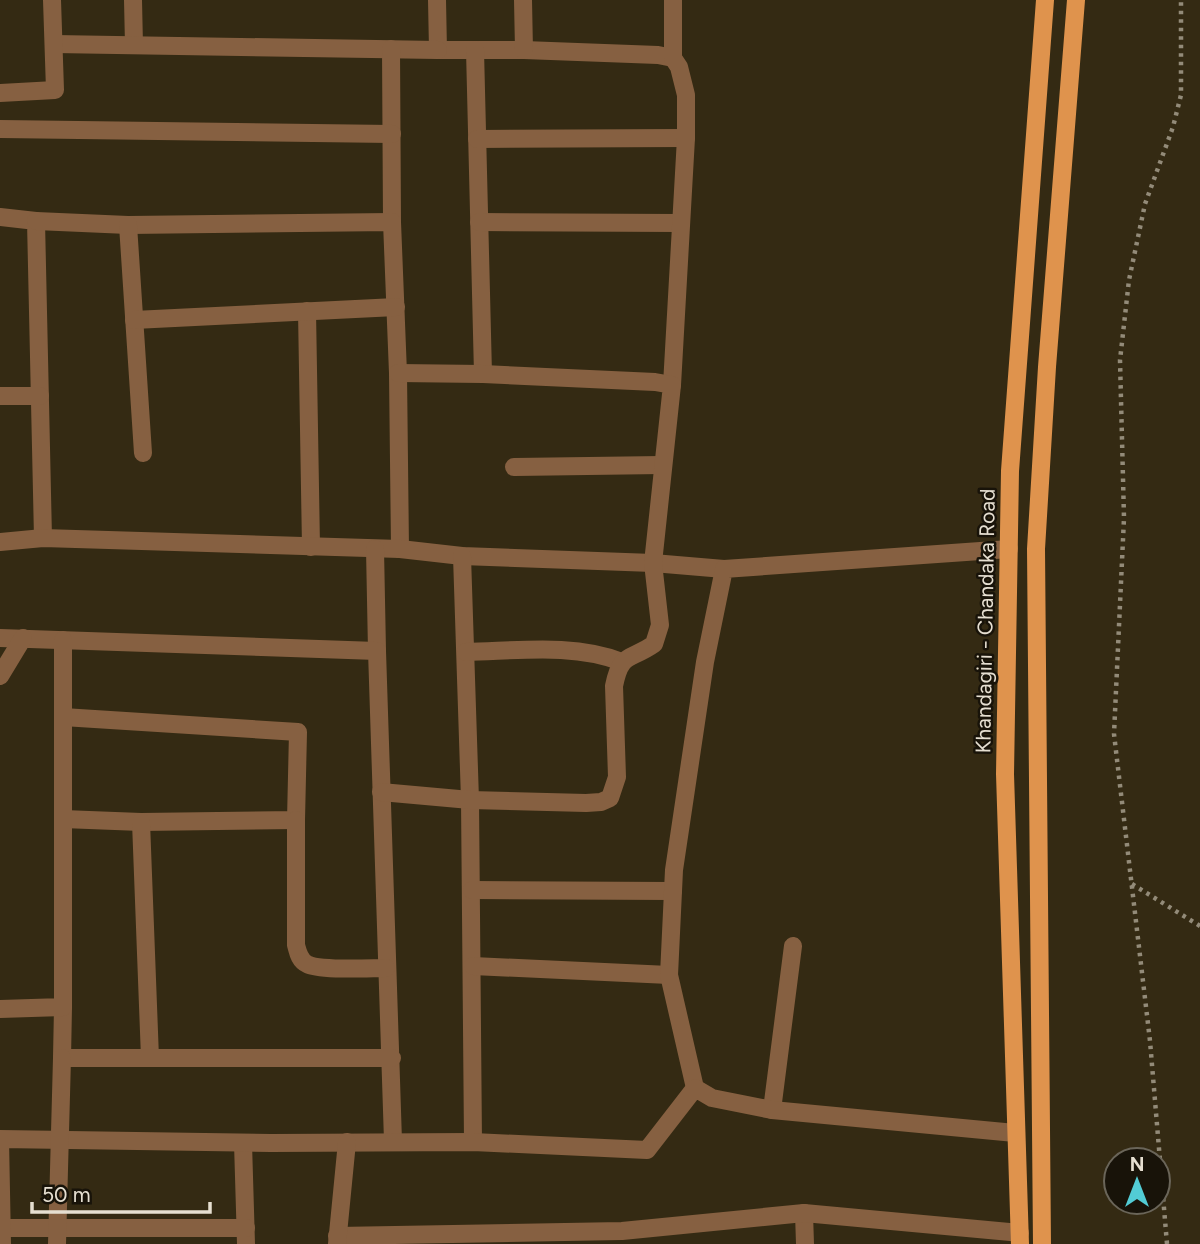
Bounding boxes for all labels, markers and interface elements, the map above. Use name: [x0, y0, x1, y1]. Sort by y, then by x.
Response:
street label: Khandagiri - Chandaka Road: [970, 488, 1000, 754]
north arrow: [1102, 1146, 1172, 1216]
text: N: [1130, 1153, 1144, 1176]
scale bar: [32, 1170, 210, 1214]
text: 50 m: [42, 1182, 91, 1207]

